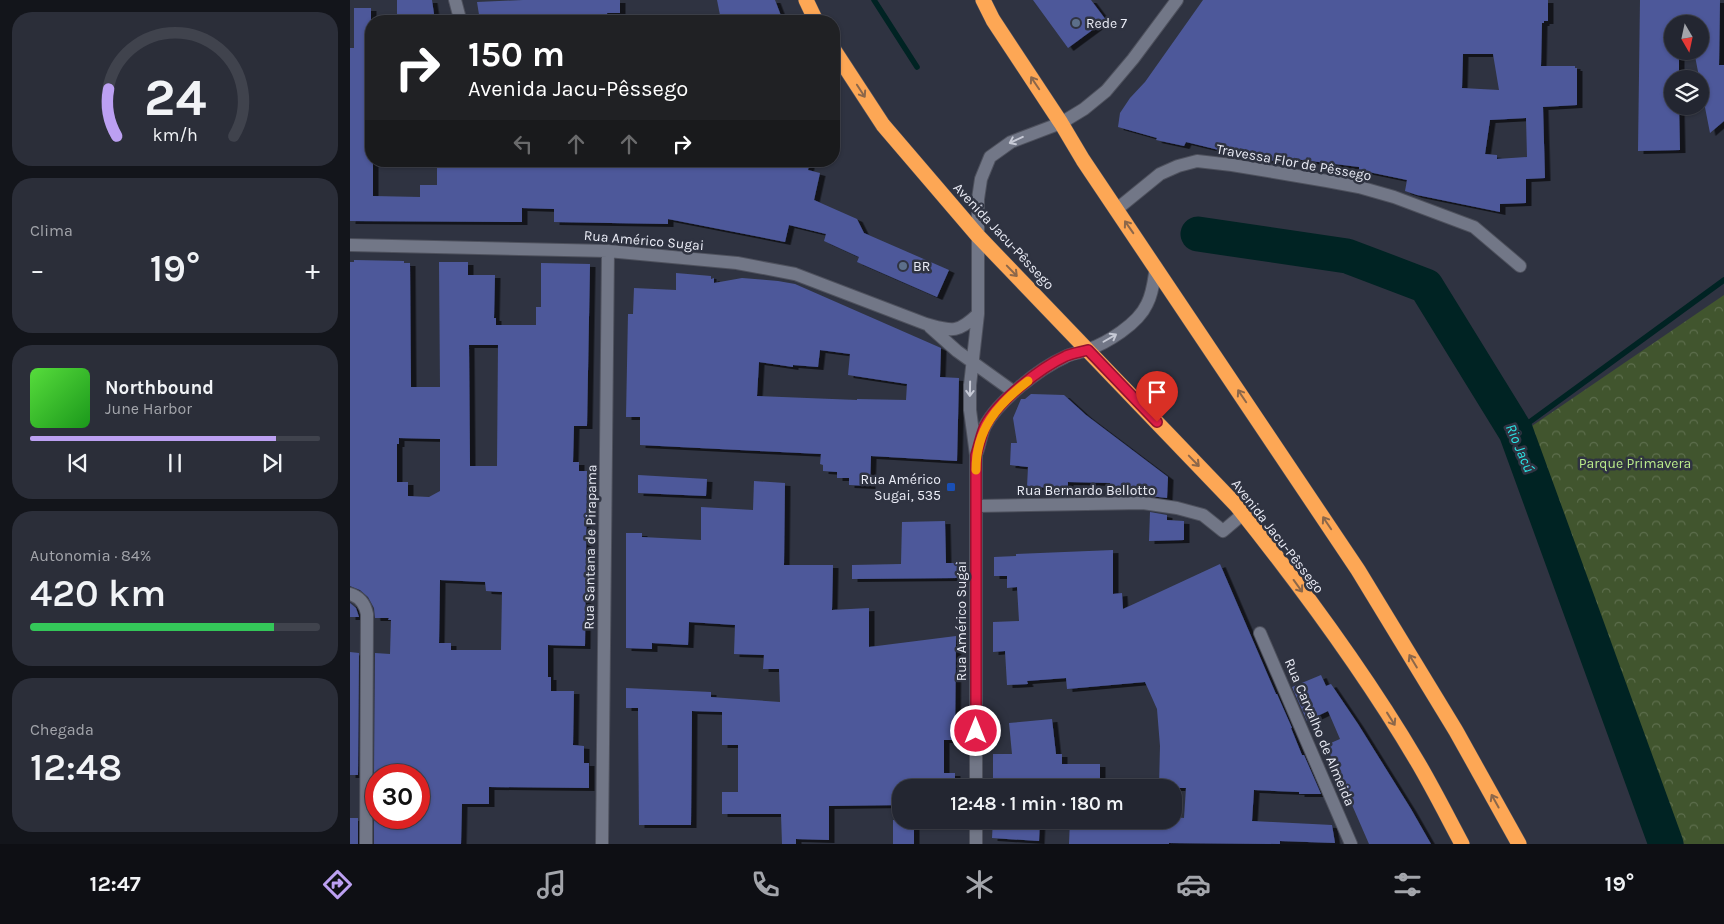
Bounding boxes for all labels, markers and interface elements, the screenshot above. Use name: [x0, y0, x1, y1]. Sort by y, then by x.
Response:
place label: Rede 7: [1086, 15, 1128, 32]
north arrow: [1664, 15, 1709, 60]
map controls: [1664, 15, 1709, 115]
marker: Rede 7: [1070, 17, 1082, 29]
text: 150 m: [468, 34, 565, 75]
icon: right: [385, 35, 450, 100]
text: 24: [144, 67, 206, 128]
button: layers: [1664, 70, 1709, 115]
text: Avenida Jacu-Pêssego: [468, 76, 688, 102]
one-way arrow: [1029, 76, 1039, 90]
one-way arrow: [855, 84, 866, 98]
text: km/h: [152, 125, 198, 146]
icon: left: [509, 130, 537, 158]
icon: ahead: [562, 130, 590, 158]
icon: ahead: [615, 130, 643, 158]
icon: right: [668, 130, 696, 158]
one-way arrow: [1009, 136, 1024, 145]
street label: Travessa Flor de Pêssego: [1215, 140, 1373, 185]
street label: Avenida Jacu-Pêssego: [950, 179, 1058, 293]
one-way arrow: [1124, 220, 1134, 234]
text: Clima: [30, 221, 73, 240]
street label: Rua Américo Sugai: [583, 227, 705, 254]
text: 19°: [150, 246, 200, 291]
text: −: [30, 253, 45, 286]
text: +: [305, 253, 320, 286]
place label: BR: [913, 258, 930, 275]
marker: BR: [897, 260, 909, 272]
one-way arrow: [1006, 265, 1018, 277]
one-way arrow: [1102, 333, 1117, 342]
pin: [1136, 371, 1178, 422]
text: Northbound: [105, 377, 214, 399]
icon: arrive: [1143, 378, 1171, 406]
one-way arrow: [965, 380, 975, 396]
one-way arrow: [1237, 389, 1247, 403]
text: June Harbor: [105, 399, 192, 418]
water label: Rio Jacú: [1502, 421, 1538, 475]
icon: previous: [64, 449, 92, 477]
icon: pause: [161, 449, 189, 477]
icon: next: [258, 449, 286, 477]
one-way arrow: [1188, 455, 1200, 467]
park label: Parque Primavera: [1579, 455, 1691, 472]
street label: Rua Santana de Pirapama: [581, 464, 600, 630]
place label: Rua Américo Sugai, 535: [860, 471, 941, 504]
street label: Avenida Jacu-Pêssego: [1228, 476, 1327, 597]
marker: Rua Américo Sugai, 535: [945, 481, 957, 493]
street label: Rua Bernardo Bellotto: [1016, 482, 1156, 499]
one-way arrow: [1322, 517, 1332, 531]
text: Autonomia · 84%: [30, 546, 151, 565]
street label: Rua Américo Sugai: [953, 561, 970, 681]
text: 420 km: [30, 571, 166, 616]
one-way arrow: [1293, 579, 1303, 593]
one-way arrow: [1408, 654, 1418, 668]
street label: Rua Carvalho de Almeida: [1281, 656, 1358, 809]
position arrow: [949, 704, 1001, 756]
one-way arrow: [1386, 712, 1396, 726]
text: Chegada: [30, 720, 94, 739]
text: 12:48: [30, 745, 122, 790]
speed limit sign: 30: [365, 764, 430, 829]
text: 12:48 · 1 min · 180 m: [950, 793, 1124, 815]
one-way arrow: [1490, 794, 1500, 809]
icon: directions: [320, 867, 355, 902]
icon: music: [534, 867, 569, 902]
icon: phone: [748, 867, 783, 902]
icon: climate: [962, 867, 997, 902]
icon: car: [1176, 867, 1211, 902]
icon: filters: [1390, 867, 1425, 902]
text: 12:47: [90, 871, 141, 897]
text: 19°: [1605, 871, 1634, 897]

